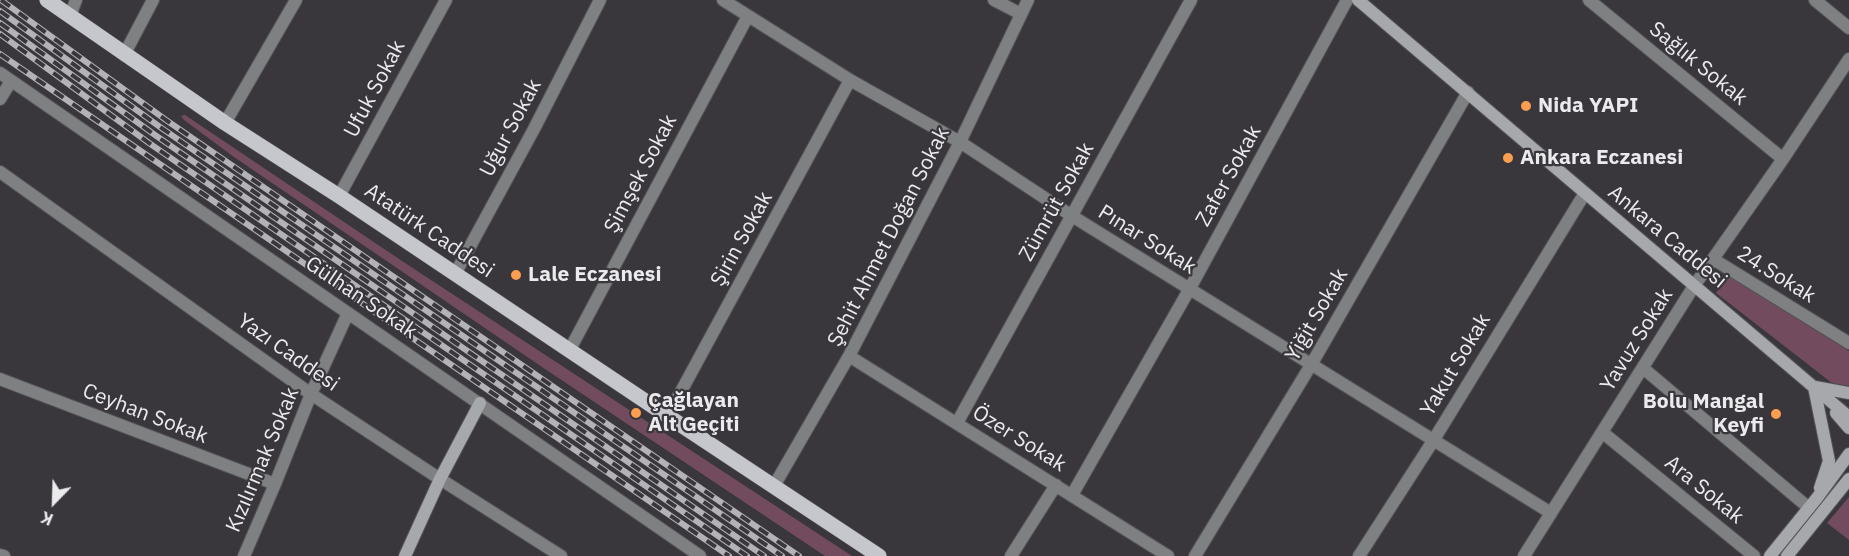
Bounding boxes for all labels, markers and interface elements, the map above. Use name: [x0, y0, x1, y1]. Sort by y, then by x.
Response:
street label: Sağlık Sokak: [1644, 17, 1752, 111]
street label: Ufuk Sokak: [339, 36, 411, 142]
street label: Uğur Sokak: [475, 75, 547, 181]
place label: Nida YAPI: [1538, 93, 1638, 119]
marker: Nida YAPI: [1519, 99, 1533, 113]
street label: Şimşek Sokak: [599, 110, 683, 238]
street label: Zafer Sokak: [1191, 121, 1267, 231]
street label: Şehit Ahmet Doğan Sokak: [823, 123, 955, 351]
street label: Zümrüt Sokak: [1014, 138, 1100, 266]
place label: Ankara Eczanesi: [1520, 145, 1683, 171]
marker: Ankara Eczanesi: [1501, 151, 1515, 165]
street label: Atatürk Caddesi: [360, 178, 498, 284]
street label: Ankara Caddesi: [1603, 180, 1731, 294]
street label: Şirin Sokak: [706, 187, 778, 291]
street label: Pınar Sokak: [1093, 200, 1201, 280]
street label: 24.Sokak: [1732, 241, 1820, 309]
street label: Gülhan Sokak: [300, 251, 422, 345]
place label: Lale Eczanesi: [528, 262, 661, 288]
street label: Yiğit Sokak: [1280, 264, 1354, 366]
marker: Lale Eczanesi: [509, 268, 523, 282]
street label: Yavuz Sokak: [1595, 284, 1679, 396]
street label: Yazı Caddesi: [232, 309, 344, 397]
street label: Yakut Sokak: [1416, 309, 1496, 421]
street label: Ceyhan Sokak: [79, 379, 211, 449]
street label: Kızılırmak Sokak: [221, 384, 305, 536]
place label: Çağlayan Alt Geçiti: [648, 388, 739, 438]
place label: Bolu Mangal Keyfi: [1643, 389, 1764, 439]
street label: Özer Sokak: [967, 400, 1071, 478]
marker: Çağlayan Alt Geçiti: [629, 406, 643, 420]
marker: Bolu Mangal Keyfi: [1769, 407, 1783, 421]
street label: Ara Sokak: [1659, 450, 1749, 530]
north arrow: [24, 472, 84, 532]
text: K: [38, 507, 56, 530]

